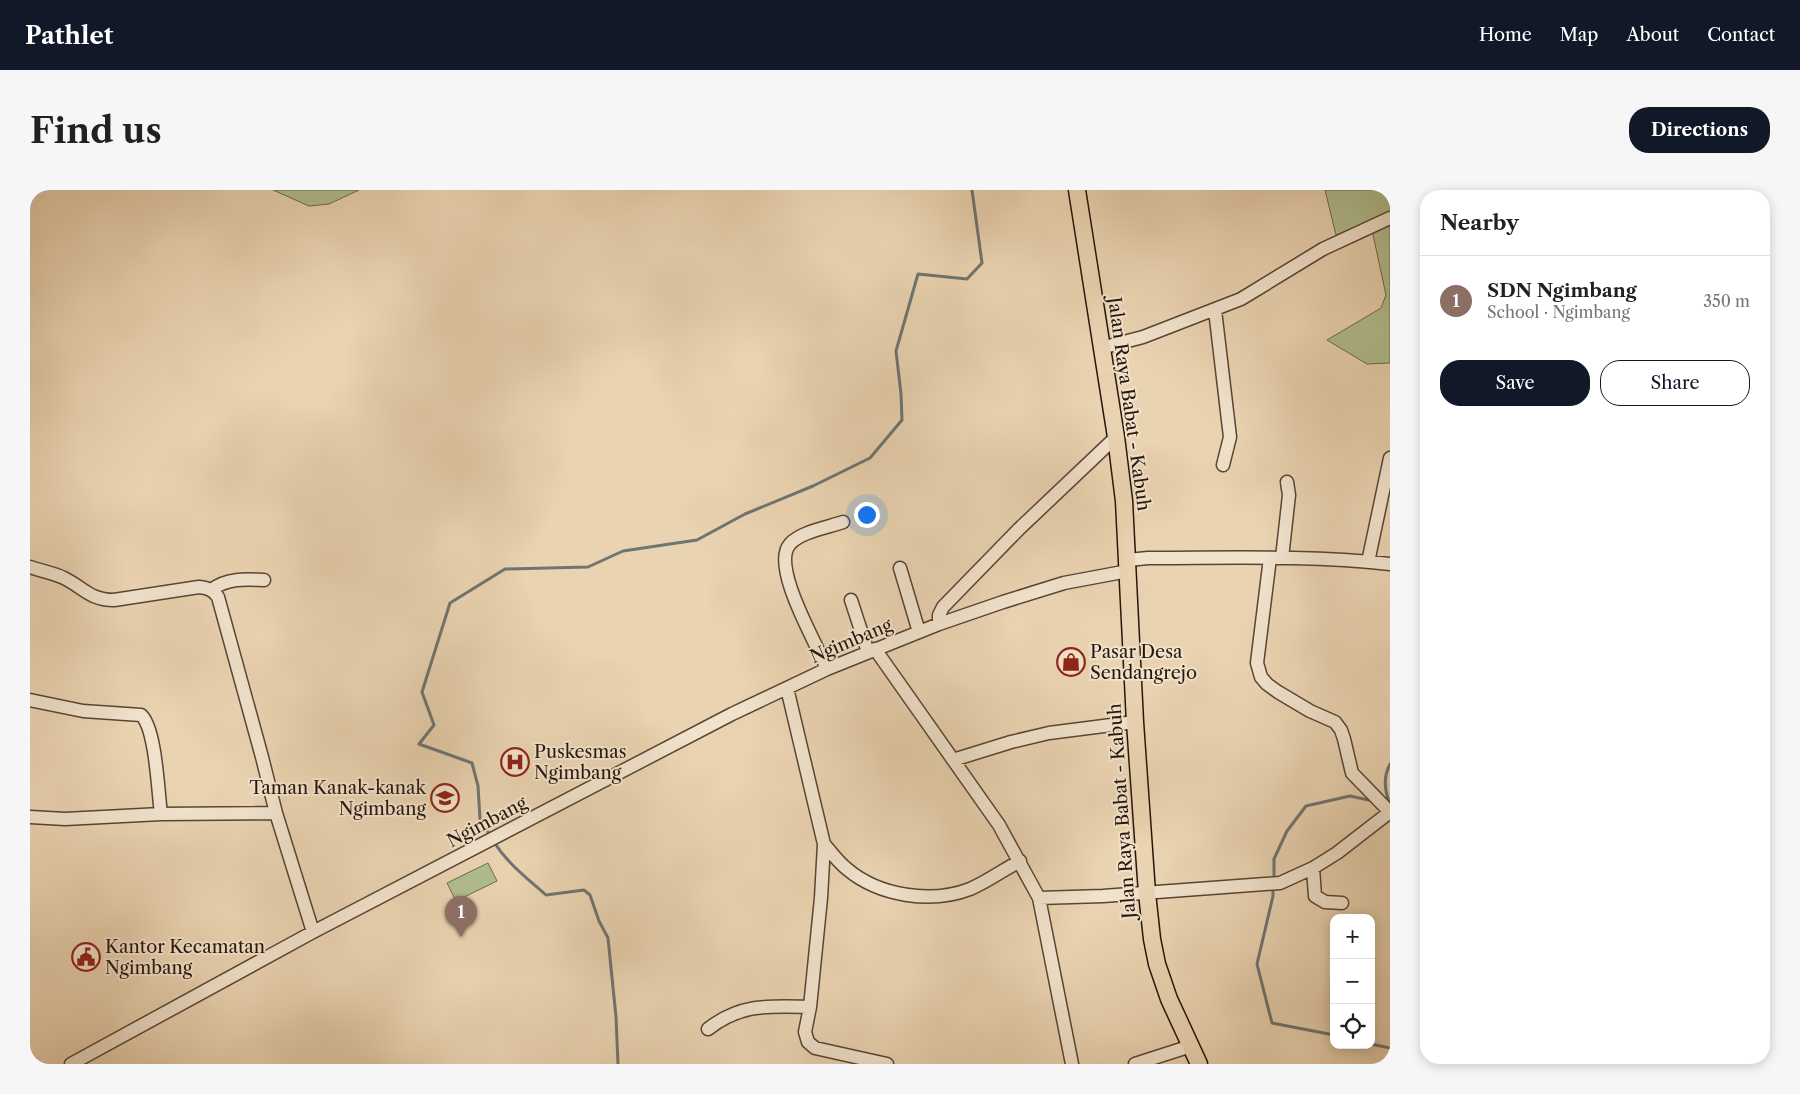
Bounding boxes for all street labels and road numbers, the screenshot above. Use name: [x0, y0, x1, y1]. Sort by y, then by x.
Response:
street label: Jalan Raya Babat - Kabuh: [1103, 293, 1155, 512]
street label: Ngimbang: [807, 614, 896, 668]
street label: Jalan Raya Babat - Kabuh: [1104, 703, 1141, 922]
street label: Ngimbang: [443, 792, 531, 852]

